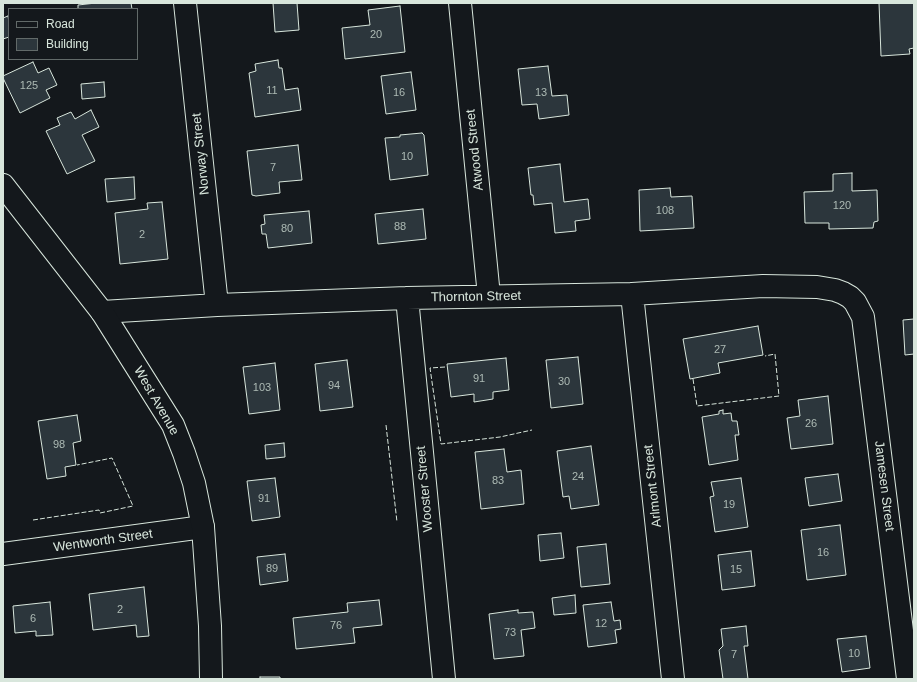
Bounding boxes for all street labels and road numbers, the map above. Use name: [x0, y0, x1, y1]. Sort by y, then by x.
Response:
street label: Atwood Street: [463, 109, 487, 191]
street label: Norway Street: [189, 112, 213, 196]
street label: Thornton Street: [431, 288, 521, 306]
street label: West Avenue: [130, 364, 182, 438]
street label: Jamesen Street: [871, 440, 897, 532]
street label: Arlmont Street: [641, 444, 665, 528]
street label: Wooster Street: [413, 445, 437, 533]
street label: Wentworth Street: [52, 526, 154, 556]

